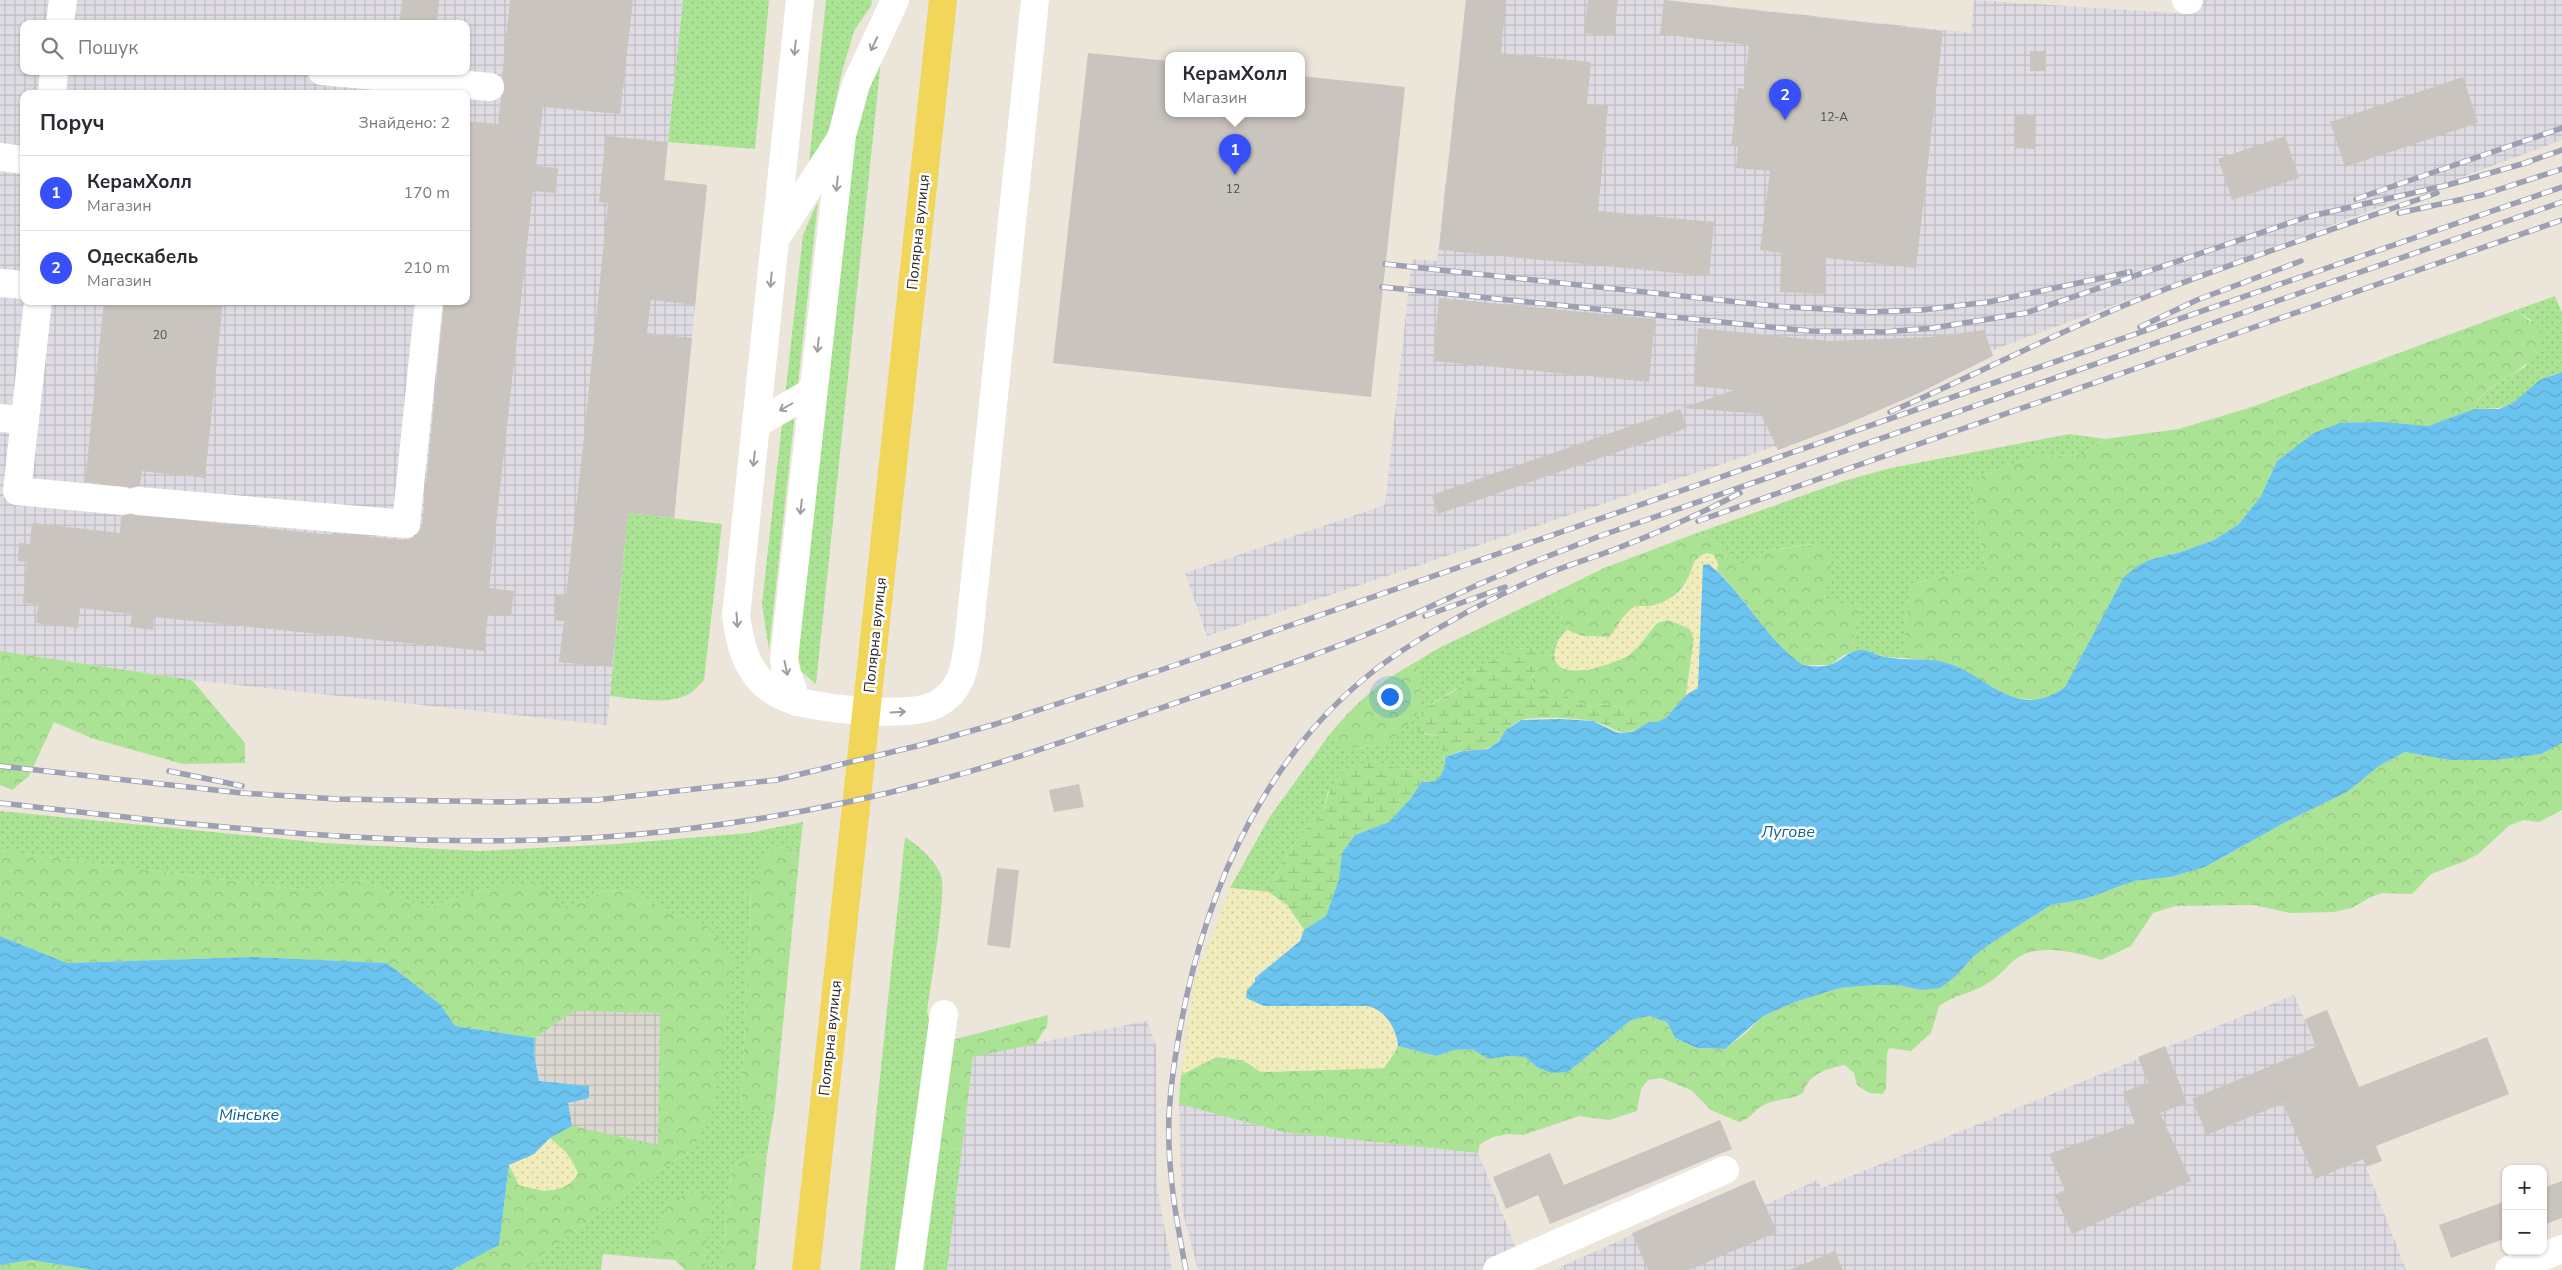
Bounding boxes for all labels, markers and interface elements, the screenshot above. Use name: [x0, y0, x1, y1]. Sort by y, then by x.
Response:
search box: [20, 20, 470, 75]
icon: search: [38, 34, 66, 62]
text: Пошук: [78, 35, 138, 61]
one-way arrow: [869, 36, 878, 51]
one-way arrow: [790, 40, 800, 56]
popup: [1165, 52, 1305, 117]
text: КерамХолл: [1183, 61, 1287, 87]
pin: 2: [1769, 79, 1801, 120]
text: Магазин: [1183, 87, 1247, 109]
text: Поруч: [40, 109, 105, 137]
house number: 12-А: [1820, 109, 1848, 125]
text: Знайдено: 2: [358, 112, 450, 134]
pin: 1: [1219, 134, 1251, 175]
text: КерамХолл: [87, 169, 192, 195]
street label: Полярна вулиця: [902, 173, 934, 291]
one-way arrow: [832, 175, 842, 191]
house number: 12: [1226, 181, 1240, 197]
text: 1: [51, 182, 61, 204]
text: 170 m: [403, 182, 450, 204]
text: Магазин: [87, 195, 152, 217]
text: Одескабель: [87, 244, 198, 270]
text: 2: [51, 257, 61, 279]
text: 210 m: [403, 257, 450, 279]
text: Магазин: [87, 270, 152, 292]
one-way arrow: [767, 271, 776, 287]
house number: 20: [153, 327, 167, 343]
one-way arrow: [813, 337, 823, 353]
one-way arrow: [779, 402, 793, 412]
one-way arrow: [749, 451, 759, 467]
one-way arrow: [796, 498, 806, 514]
street label: Полярна вулиця: [859, 576, 891, 694]
one-way arrow: [733, 612, 742, 628]
one-way arrow: [782, 659, 791, 675]
your location: [1377, 684, 1403, 710]
one-way arrow: [889, 708, 905, 717]
water label: Лугове: [1760, 821, 1815, 843]
street label: Полярна вулиця: [814, 979, 846, 1097]
water label: Мінське: [219, 1104, 279, 1126]
map controls: [2502, 1165, 2547, 1255]
button: +: [2502, 1165, 2547, 1210]
button: −: [2502, 1210, 2547, 1255]

